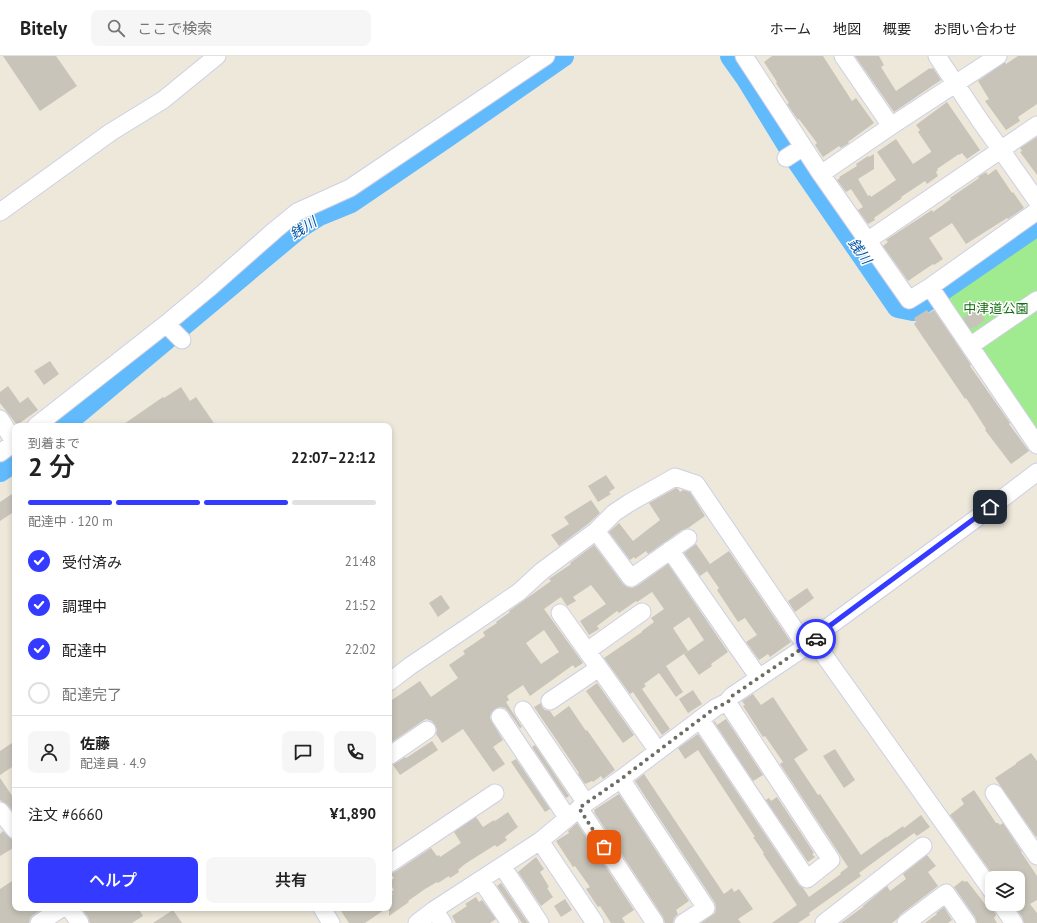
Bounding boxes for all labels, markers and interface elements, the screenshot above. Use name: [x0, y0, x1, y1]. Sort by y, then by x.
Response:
search box: [91, 10, 371, 46]
text: Bitely: [20, 16, 67, 40]
icon: search: [105, 17, 127, 39]
text: ここで検索: [137, 19, 212, 38]
text: ホーム: [769, 20, 811, 38]
text: 地図: [833, 20, 861, 38]
text: 概要: [883, 20, 911, 38]
text: お問い合わせ: [933, 20, 1017, 38]
water label: 銭川: [286, 212, 321, 243]
water label: 銭川: [845, 234, 877, 269]
park label: 中津道公園: [963, 300, 1029, 317]
text: 到着まで: [28, 435, 80, 452]
text: 22:07–22:12: [291, 448, 376, 467]
text: 2 分: [28, 450, 75, 483]
pin: [973, 490, 1007, 524]
icon: home: [979, 496, 1001, 518]
text: 配達中 · 120 m: [28, 513, 113, 530]
icon: check: [28, 550, 50, 572]
text: 受付済み: [62, 553, 122, 572]
text: 21:48: [345, 553, 376, 570]
icon: check: [28, 594, 50, 616]
text: 調理中: [62, 597, 107, 616]
text: 21:52: [345, 597, 376, 614]
courier: [796, 619, 836, 659]
icon: car: [805, 628, 827, 650]
icon: check: [28, 638, 50, 660]
text: 配達中: [62, 641, 107, 660]
text: 22:02: [345, 641, 376, 658]
text: 配達完了: [62, 685, 122, 704]
button: person: [28, 731, 70, 773]
button: chat: [282, 731, 324, 773]
button: phone: [334, 731, 376, 773]
text: 佐藤: [80, 734, 110, 753]
text: 配達員 · 4.9: [80, 755, 146, 772]
text: ¥1,890: [330, 804, 376, 823]
text: 注文 #6660: [28, 805, 103, 824]
pin: [587, 830, 621, 864]
icon: bag: [593, 836, 615, 858]
button: ヘルプ: [28, 857, 198, 903]
button: 共有: [206, 857, 376, 903]
map controls: [985, 871, 1025, 911]
button: layers: [985, 871, 1025, 911]

